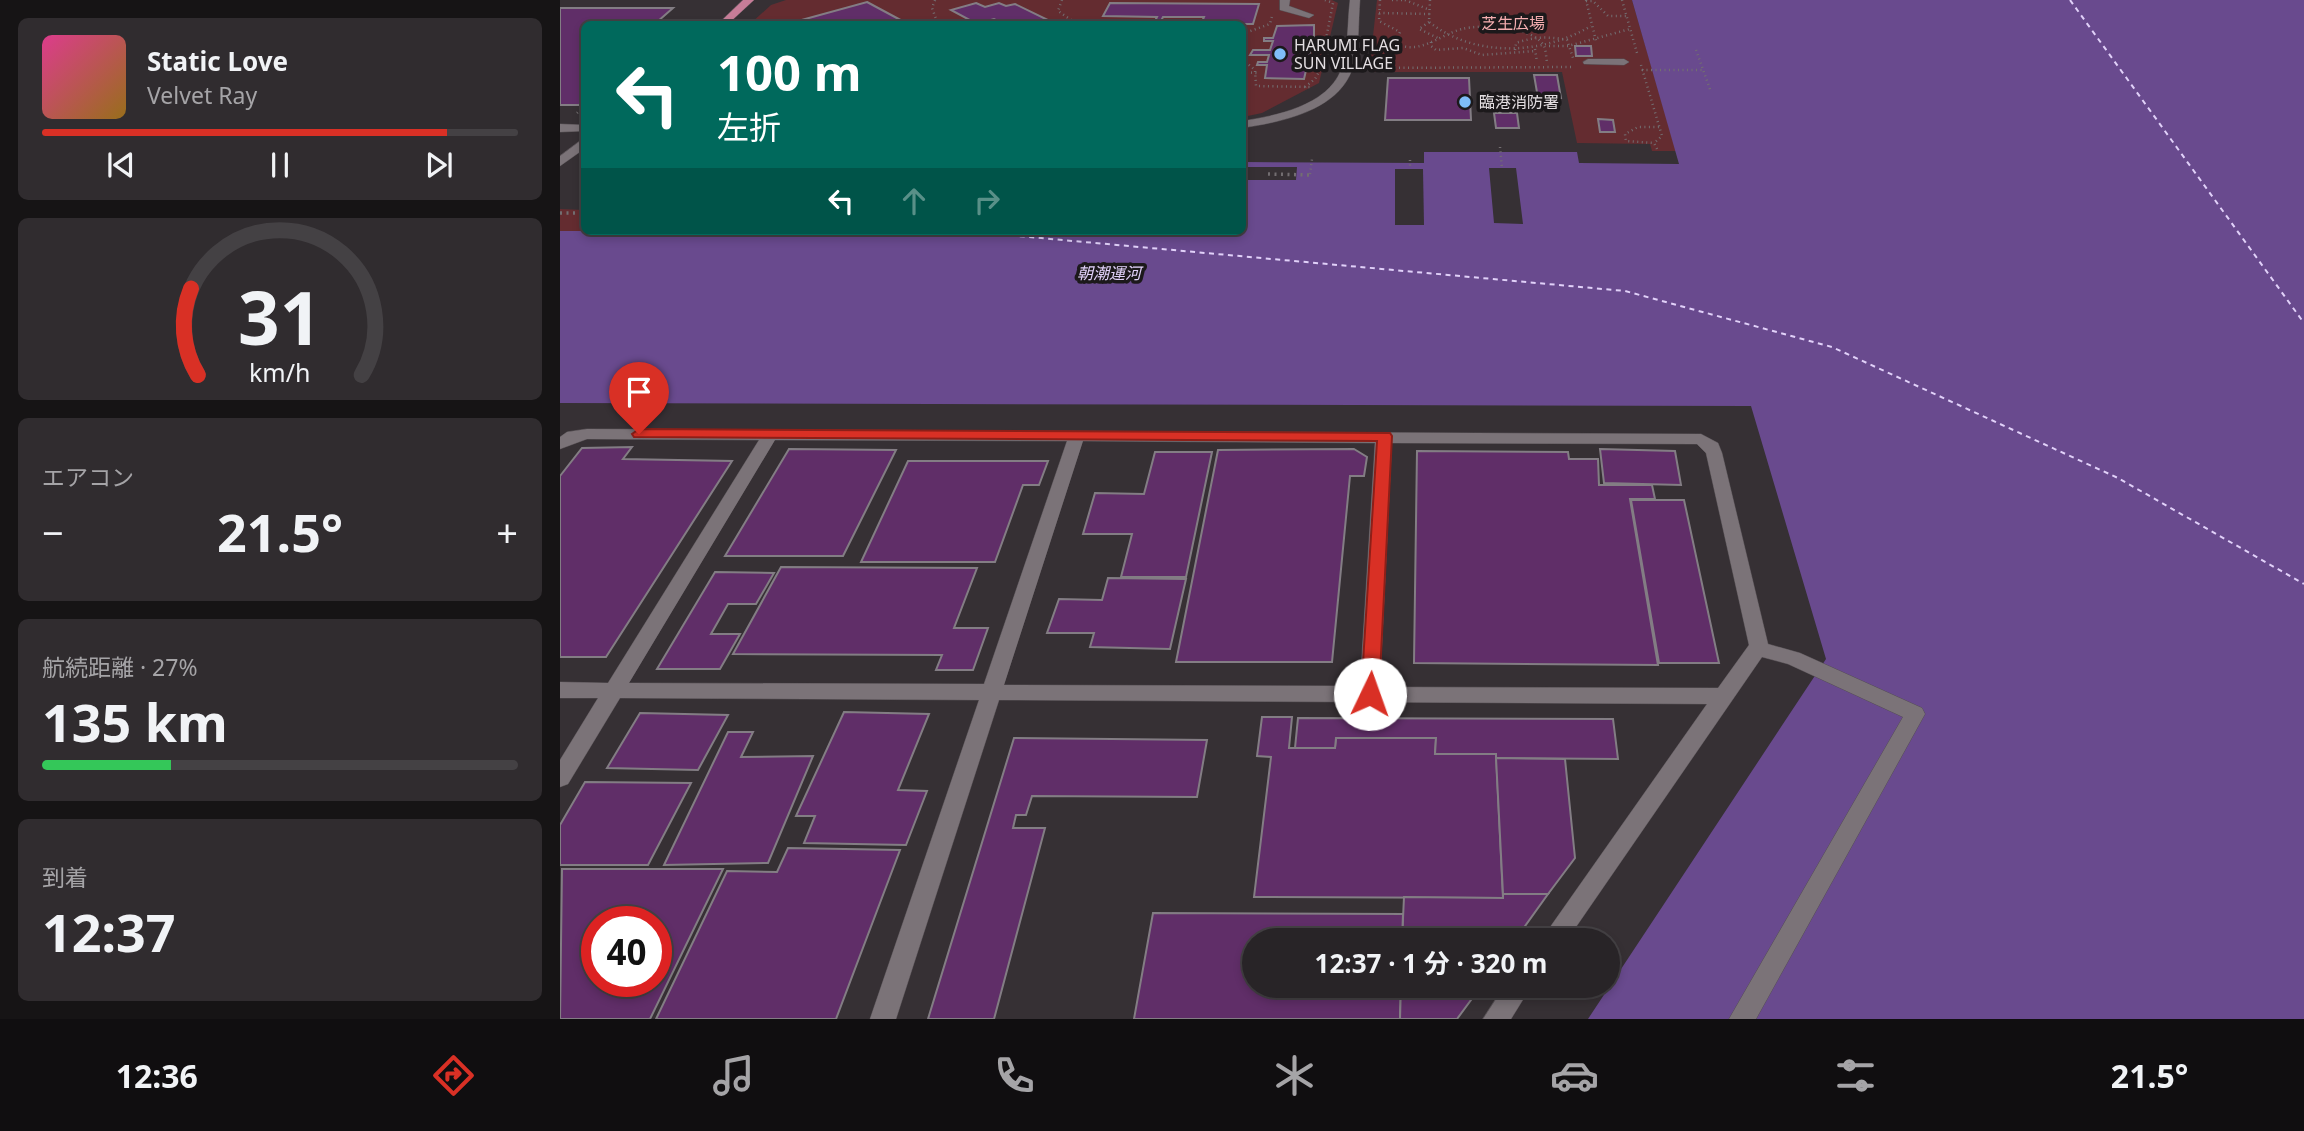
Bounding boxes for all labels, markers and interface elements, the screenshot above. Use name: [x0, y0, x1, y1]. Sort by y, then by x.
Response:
park label: 芝生広場: [1481, 12, 1545, 34]
place label: HARUMI FLAG SUN VILLAGE: [1294, 34, 1400, 74]
text: 100 m: [717, 39, 862, 105]
text: Static Love: [147, 43, 288, 79]
marker: HARUMI FLAG SUN VILLAGE: [1272, 46, 1288, 62]
icon: left: [602, 49, 693, 140]
text: Velvet Ray: [147, 79, 257, 111]
place label: 臨港消防署: [1479, 91, 1559, 113]
marker: 臨港消防署: [1457, 94, 1473, 110]
text: 左折: [717, 105, 781, 148]
icon: previous: [102, 146, 140, 184]
icon: pause: [261, 146, 299, 184]
icon: next: [420, 146, 458, 184]
icon: left: [822, 182, 860, 220]
icon: ahead: [895, 182, 933, 220]
icon: right: [968, 182, 1006, 220]
water label: 朝潮運河: [1077, 262, 1144, 284]
text: 31: [238, 268, 322, 367]
text: km/h: [249, 355, 311, 389]
pin: [609, 362, 669, 434]
icon: arrive: [620, 373, 658, 411]
text: エアコン: [42, 461, 134, 493]
text: 21.5°: [217, 496, 343, 567]
text: −: [42, 506, 64, 558]
text: +: [496, 506, 518, 558]
text: 航続距離 · 27%: [42, 651, 198, 683]
position arrow: [1333, 657, 1407, 731]
text: 135 km: [42, 686, 228, 757]
text: 到着: [42, 861, 88, 893]
text: 12:37: [42, 896, 176, 967]
speed limit sign: 40: [581, 906, 672, 997]
text: 12:37 · 1 分 · 320 m: [1315, 945, 1547, 981]
icon: directions: [429, 1051, 478, 1100]
icon: music: [709, 1051, 758, 1100]
icon: phone: [990, 1051, 1039, 1100]
icon: climate: [1270, 1051, 1319, 1100]
icon: car: [1550, 1051, 1599, 1100]
icon: filters: [1831, 1051, 1880, 1100]
text: 12:36: [116, 1054, 198, 1097]
text: 21.5°: [2111, 1054, 2188, 1097]

